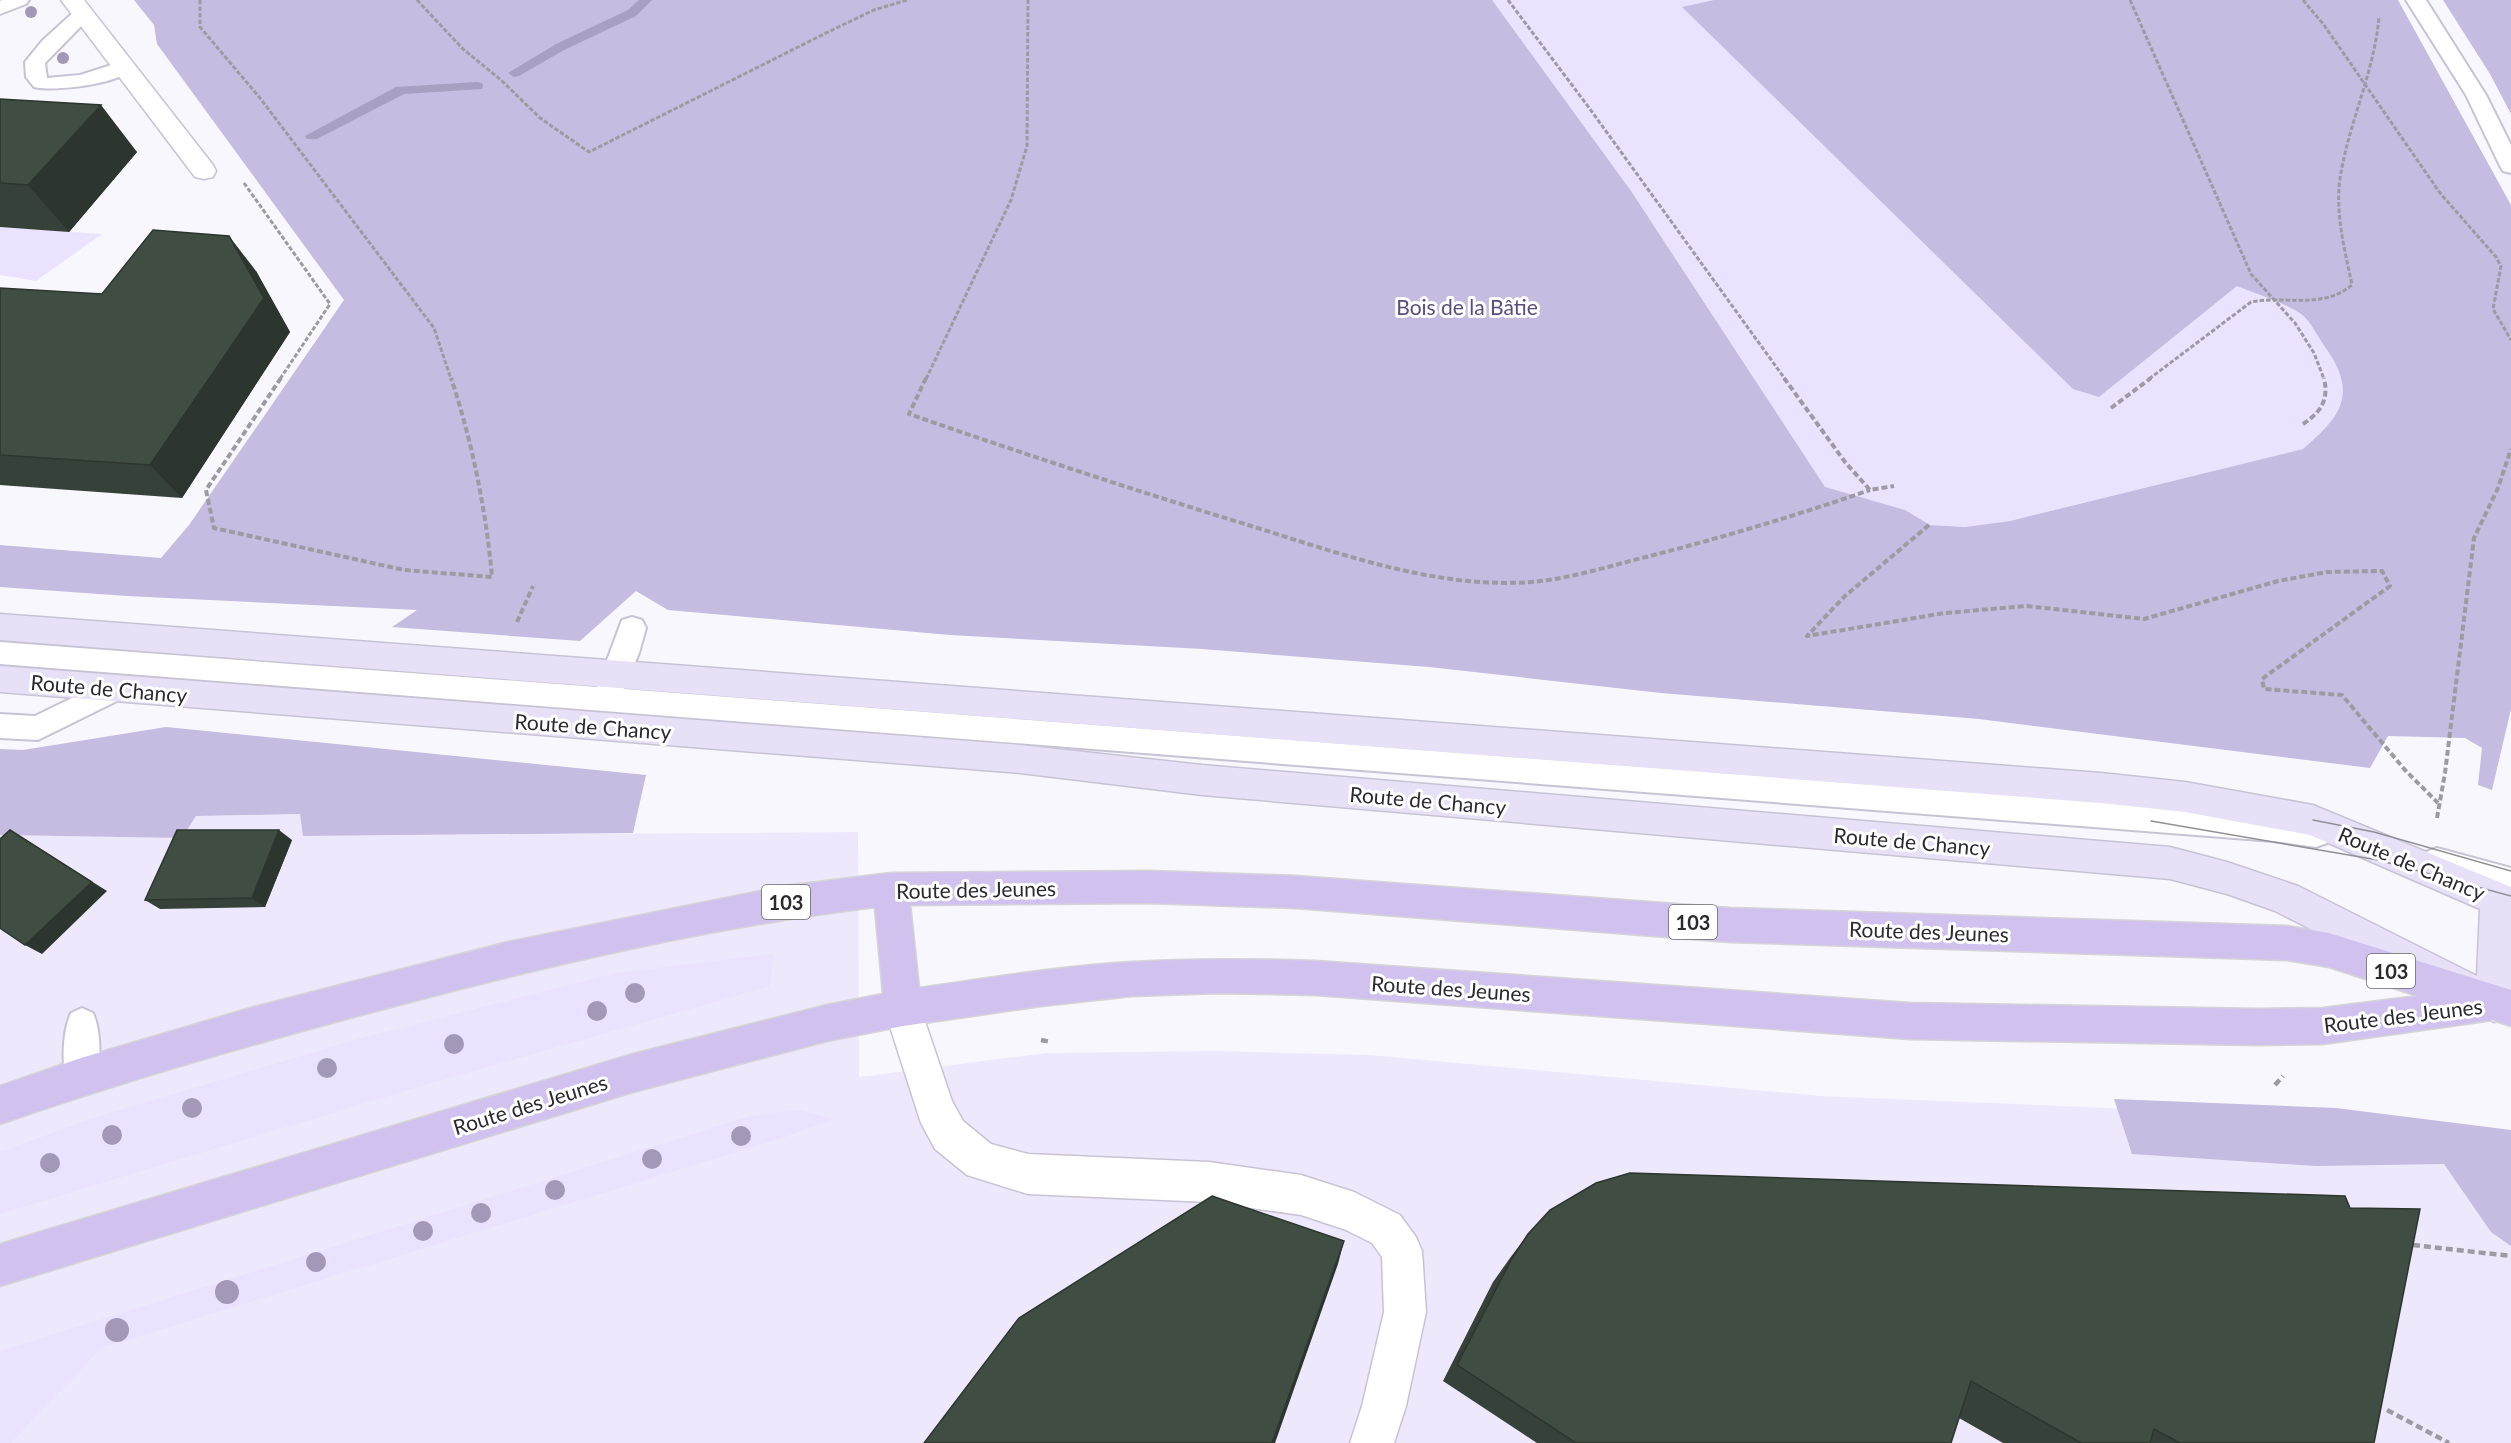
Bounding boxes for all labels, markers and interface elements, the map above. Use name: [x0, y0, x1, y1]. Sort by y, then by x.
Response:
park label: Bois de la Bâtie: [1396, 294, 1538, 319]
street label: Route de Chancy: [30, 669, 188, 707]
street label: Route de Chancy: [514, 708, 672, 744]
street label: Route de Chancy: [1349, 781, 1507, 819]
street label: Route de Chancy: [2335, 821, 2489, 905]
street label: Route de Chancy: [1833, 822, 1991, 860]
street label: Route des Jeunes: [896, 875, 1056, 903]
road number: 103: [762, 885, 810, 919]
road number: 103: [1669, 905, 1717, 939]
street label: Route des Jeunes: [1849, 916, 2009, 946]
road number: 103: [2367, 954, 2415, 988]
street label: Route des Jeunes: [1370, 970, 1532, 1006]
street label: Route des Jeunes: [2322, 993, 2484, 1037]
street label: Route des Jeunes: [450, 1069, 610, 1139]

